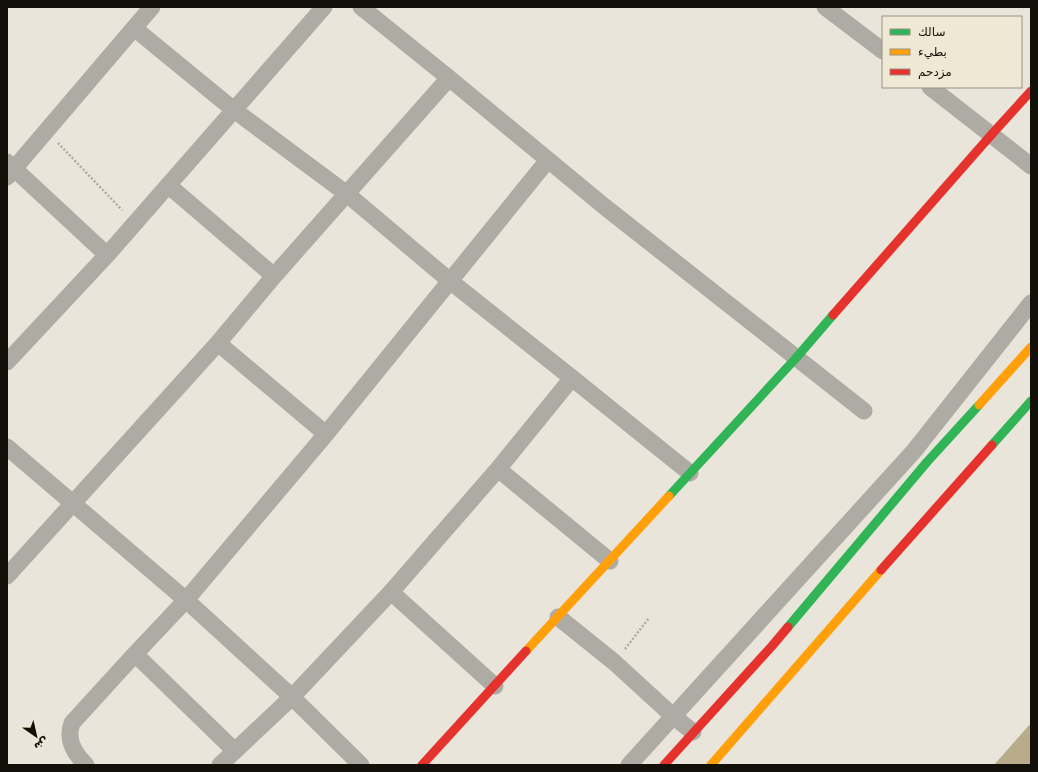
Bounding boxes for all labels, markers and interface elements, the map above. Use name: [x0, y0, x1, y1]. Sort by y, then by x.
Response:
legend: [882, 16, 1022, 88]
text: سالك: [918, 25, 945, 39]
text: بطيء: [918, 45, 947, 59]
text: مزدحم: [918, 65, 952, 80]
north arrow: [16, 716, 56, 756]
text: ش: [31, 734, 51, 754]

